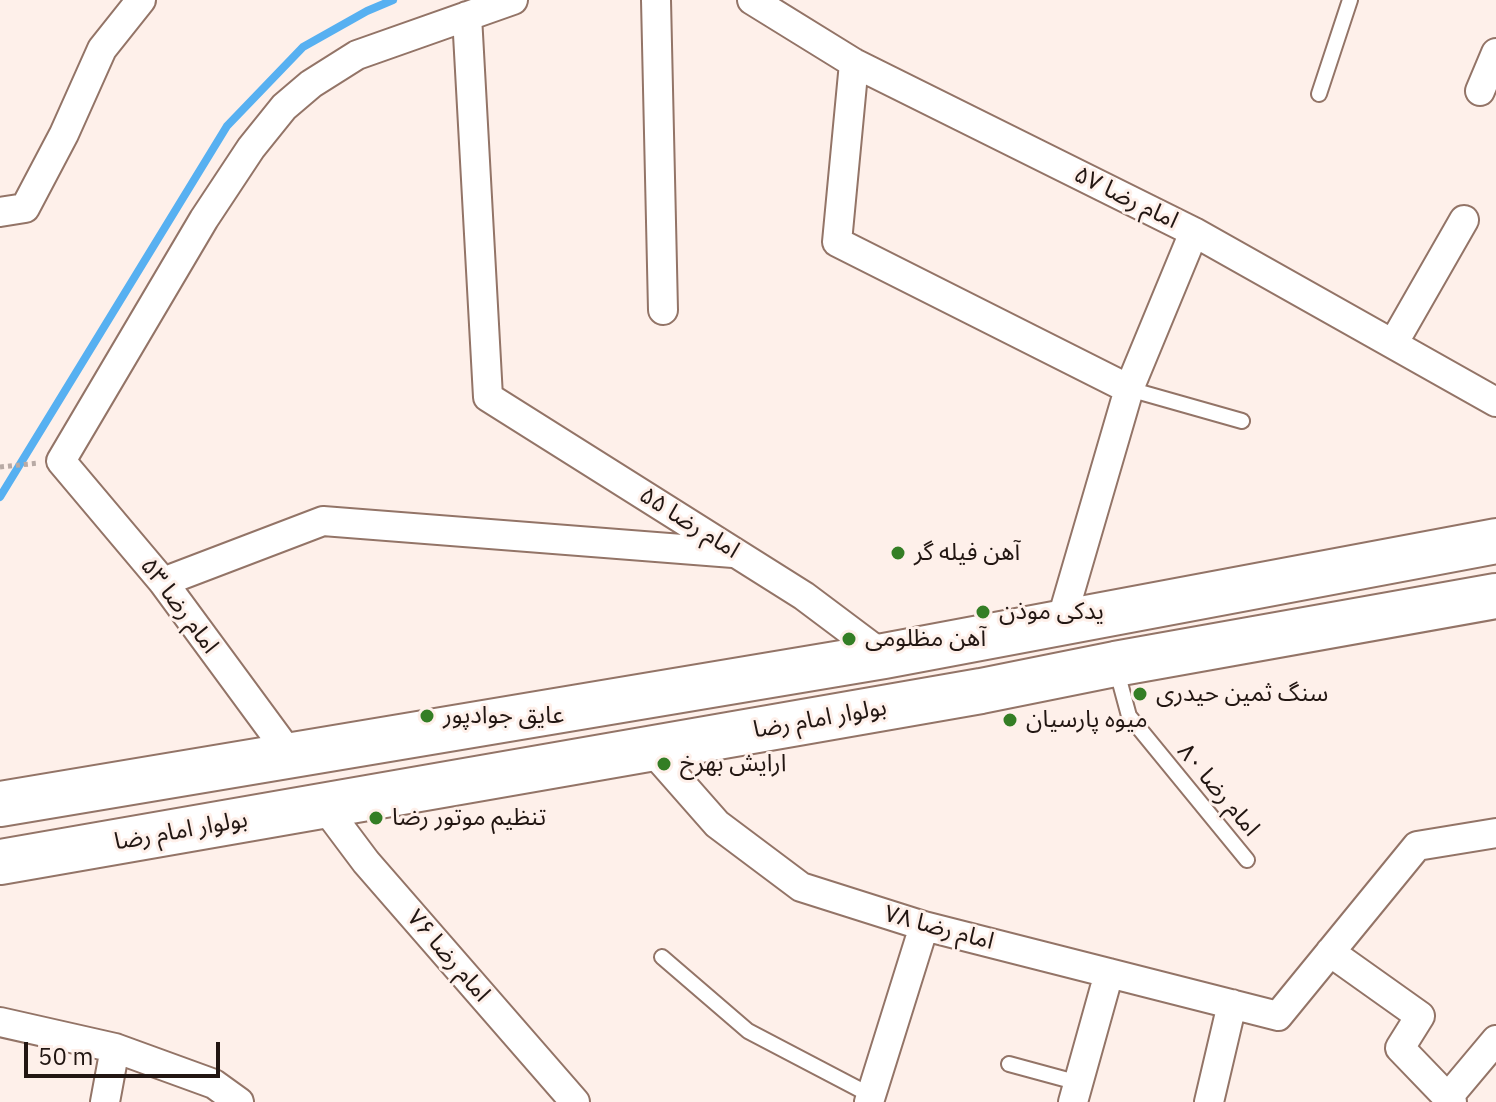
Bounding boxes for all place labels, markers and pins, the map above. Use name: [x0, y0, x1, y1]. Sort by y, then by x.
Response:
place label: آهن فیله گر: [914, 539, 1020, 567]
marker: آهن فیله گر: [889, 544, 907, 562]
place label: یدکی موذن: [999, 598, 1104, 626]
marker: یدکی موذن: [974, 603, 992, 621]
place label: آهن مظلومی: [865, 625, 986, 653]
marker: آهن مظلومی: [840, 630, 858, 648]
place label: سنگ ثمین حیدری: [1156, 680, 1328, 708]
marker: سنگ ثمین حیدری: [1131, 685, 1149, 703]
place label: عایق جوادپور: [443, 702, 564, 730]
place label: میوه پارسیان: [1026, 706, 1148, 734]
marker: عایق جوادپور: [418, 707, 436, 725]
marker: میوه پارسیان: [1001, 711, 1019, 729]
place label: ارایش بهرخ: [680, 750, 786, 778]
marker: ارایش بهرخ: [655, 755, 673, 773]
place label: تنظیم موتور رضا: [392, 804, 546, 832]
marker: تنظیم موتور رضا: [367, 809, 385, 827]

